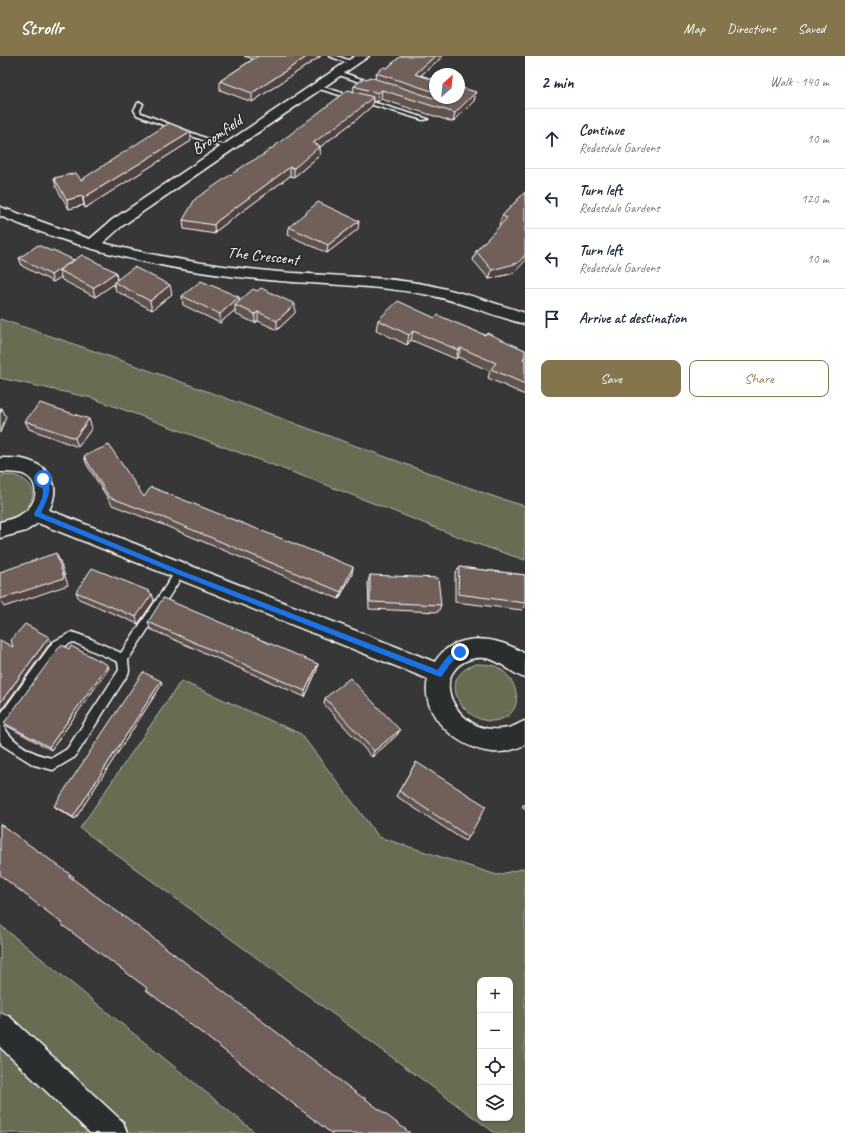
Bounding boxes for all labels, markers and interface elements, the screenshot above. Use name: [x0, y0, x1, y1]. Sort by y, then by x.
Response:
text: Strollr: [20, 16, 63, 40]
text: Map: [684, 20, 705, 37]
text: Directions: [727, 20, 776, 37]
text: Saved: [798, 20, 825, 37]
north arrow: [429, 68, 465, 104]
text: 2 min: [541, 72, 574, 93]
text: Walk · 140 m: [770, 74, 829, 90]
street label: Broomfield: [188, 109, 248, 159]
text: Continue: [579, 121, 624, 140]
icon: ahead: [541, 128, 563, 150]
text: 10 m: [807, 131, 829, 147]
text: Redesdale Gardens: [579, 140, 660, 156]
text: Turn left: [579, 181, 622, 200]
icon: left: [541, 188, 563, 210]
text: 120 m: [801, 191, 829, 207]
text: Redesdale Gardens: [579, 200, 660, 216]
text: Turn left: [579, 241, 622, 260]
street label: The Crescent: [226, 242, 302, 270]
icon: left: [541, 248, 563, 270]
text: 10 m: [807, 251, 829, 267]
text: Redesdale Gardens: [579, 260, 660, 276]
icon: arrive: [541, 308, 563, 330]
text: Arrive at destination: [579, 309, 686, 328]
button: Save: [541, 360, 681, 397]
button: Share: [689, 360, 829, 397]
route start: [34, 470, 52, 488]
route end: [451, 643, 469, 661]
map controls: [477, 977, 513, 1121]
button: +: [477, 977, 513, 1013]
button: −: [477, 1013, 513, 1049]
button: locate: [477, 1049, 513, 1085]
button: layers: [477, 1085, 513, 1121]

